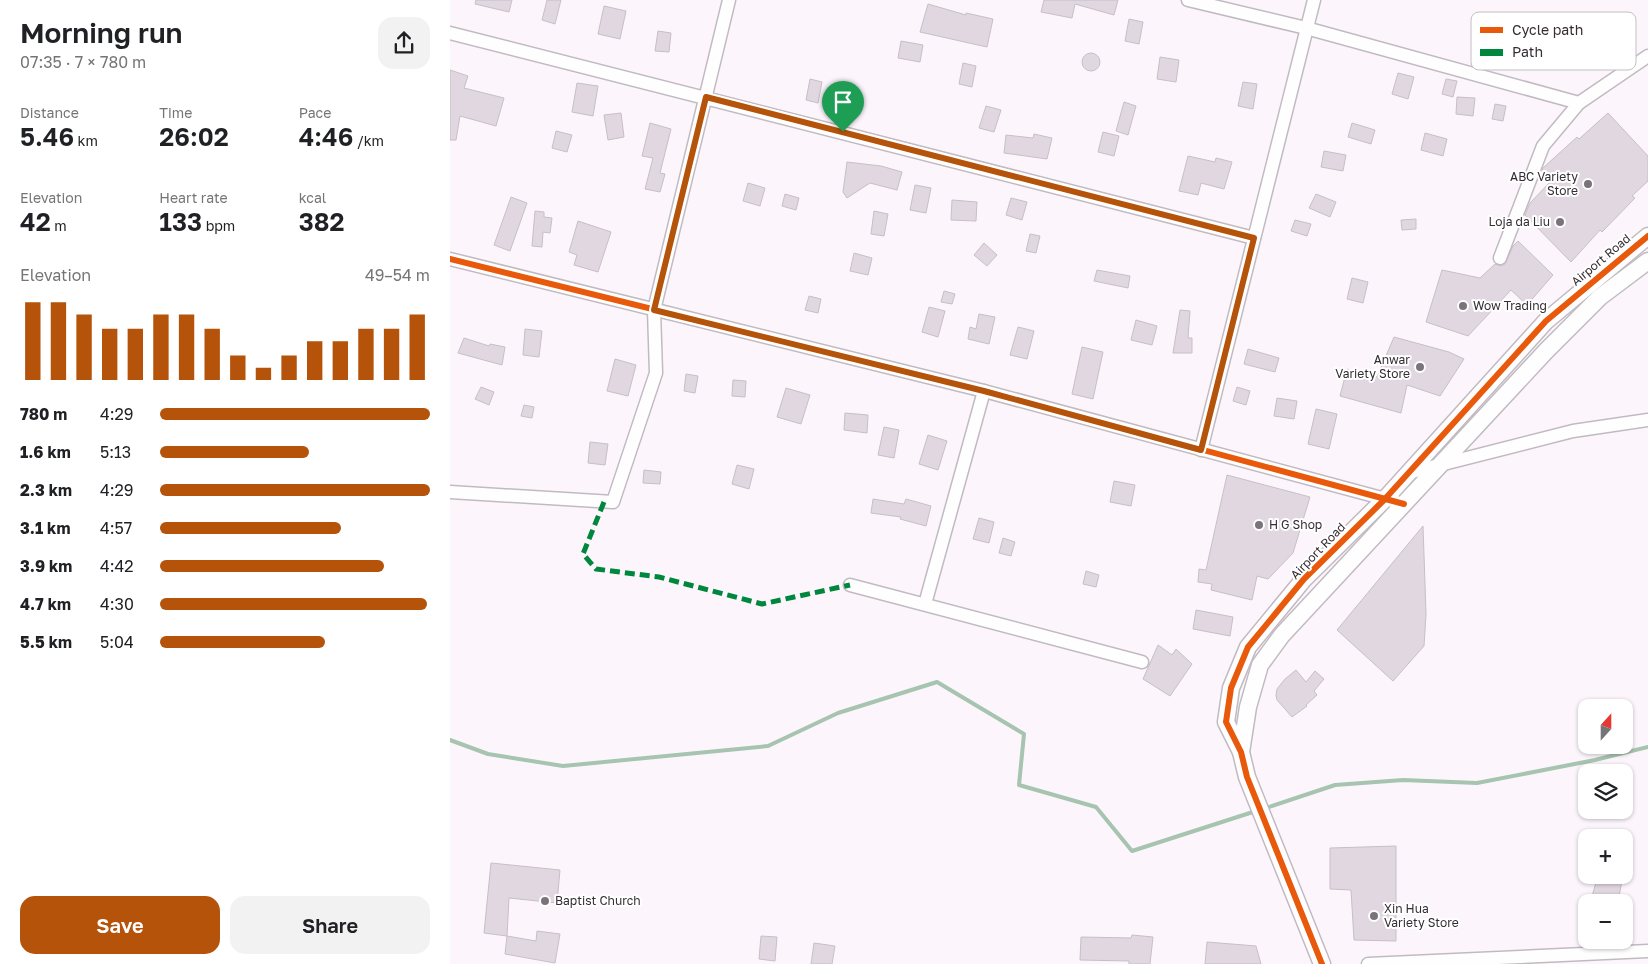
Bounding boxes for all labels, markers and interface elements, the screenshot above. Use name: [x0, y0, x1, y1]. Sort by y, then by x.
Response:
legend: [1471, 12, 1636, 70]
text: Morning run: [20, 16, 183, 49]
button: share: [378, 17, 430, 69]
text: Cycle path: [1512, 21, 1583, 38]
text: Path: [1512, 43, 1543, 60]
text: 07:35 · 7 × 780 m: [20, 52, 146, 72]
pin: [822, 81, 864, 132]
icon: arrive: [829, 88, 857, 116]
text: Distance: [20, 104, 79, 121]
text: Time: [159, 104, 192, 121]
text: Pace: [299, 104, 331, 121]
text: 5.46: [20, 121, 74, 152]
text: 26:02: [159, 121, 229, 152]
text: 4:46: [299, 121, 353, 152]
text: km: [74, 132, 98, 149]
text: /km: [353, 132, 384, 149]
place label: ABC Variety Store: [1510, 169, 1578, 198]
marker: ABC Variety Store: [1582, 178, 1594, 190]
text: Elevation: [20, 189, 82, 206]
text: Heart rate: [159, 189, 228, 206]
text: kcal: [299, 189, 326, 206]
text: 42: [20, 206, 51, 237]
text: 133: [159, 206, 202, 237]
text: 382: [299, 206, 344, 237]
place label: Loja da Liu: [1489, 214, 1550, 229]
marker: Loja da Liu: [1554, 216, 1566, 228]
text: m: [51, 217, 67, 234]
text: bpm: [202, 217, 235, 234]
street label: Airport Road: [1568, 231, 1633, 289]
text: Elevation: [20, 265, 91, 285]
text: 49–54 m: [365, 265, 430, 285]
place label: Wow Trading: [1473, 298, 1547, 313]
marker: Wow Trading: [1457, 300, 1469, 312]
place label: Anwar Variety Store: [1335, 352, 1410, 381]
marker: Anwar Variety Store: [1414, 361, 1426, 373]
text: 780 m: [20, 404, 67, 424]
text: 4:29: [100, 404, 134, 424]
text: 1.6 km: [20, 442, 71, 462]
text: 5:13: [100, 442, 131, 462]
text: 2.3 km: [20, 480, 72, 500]
text: 4:29: [100, 480, 134, 500]
place label: H G Shop: [1269, 517, 1322, 532]
text: 3.1 km: [20, 518, 70, 538]
text: 4:57: [100, 518, 132, 538]
marker: H G Shop: [1253, 519, 1265, 531]
street label: Airport Road: [1287, 519, 1348, 582]
text: 3.9 km: [20, 556, 72, 576]
text: 4:42: [100, 556, 134, 576]
text: 4.7 km: [20, 594, 71, 614]
text: 4:30: [100, 594, 134, 614]
text: 5.5 km: [20, 632, 72, 652]
text: 5:04: [100, 632, 134, 652]
north arrow: [1578, 699, 1632, 754]
map controls: [1578, 699, 1633, 949]
button: layers: [1578, 764, 1633, 819]
button: +: [1578, 829, 1633, 884]
place label: Baptist Church: [555, 893, 641, 908]
button: −: [1578, 894, 1633, 949]
marker: Baptist Church: [539, 895, 551, 907]
button: Save: [20, 896, 220, 954]
button: Share: [230, 896, 430, 954]
place label: Xin Hua Variety Store: [1384, 901, 1459, 930]
marker: Xin Hua Variety Store: [1368, 910, 1380, 922]

